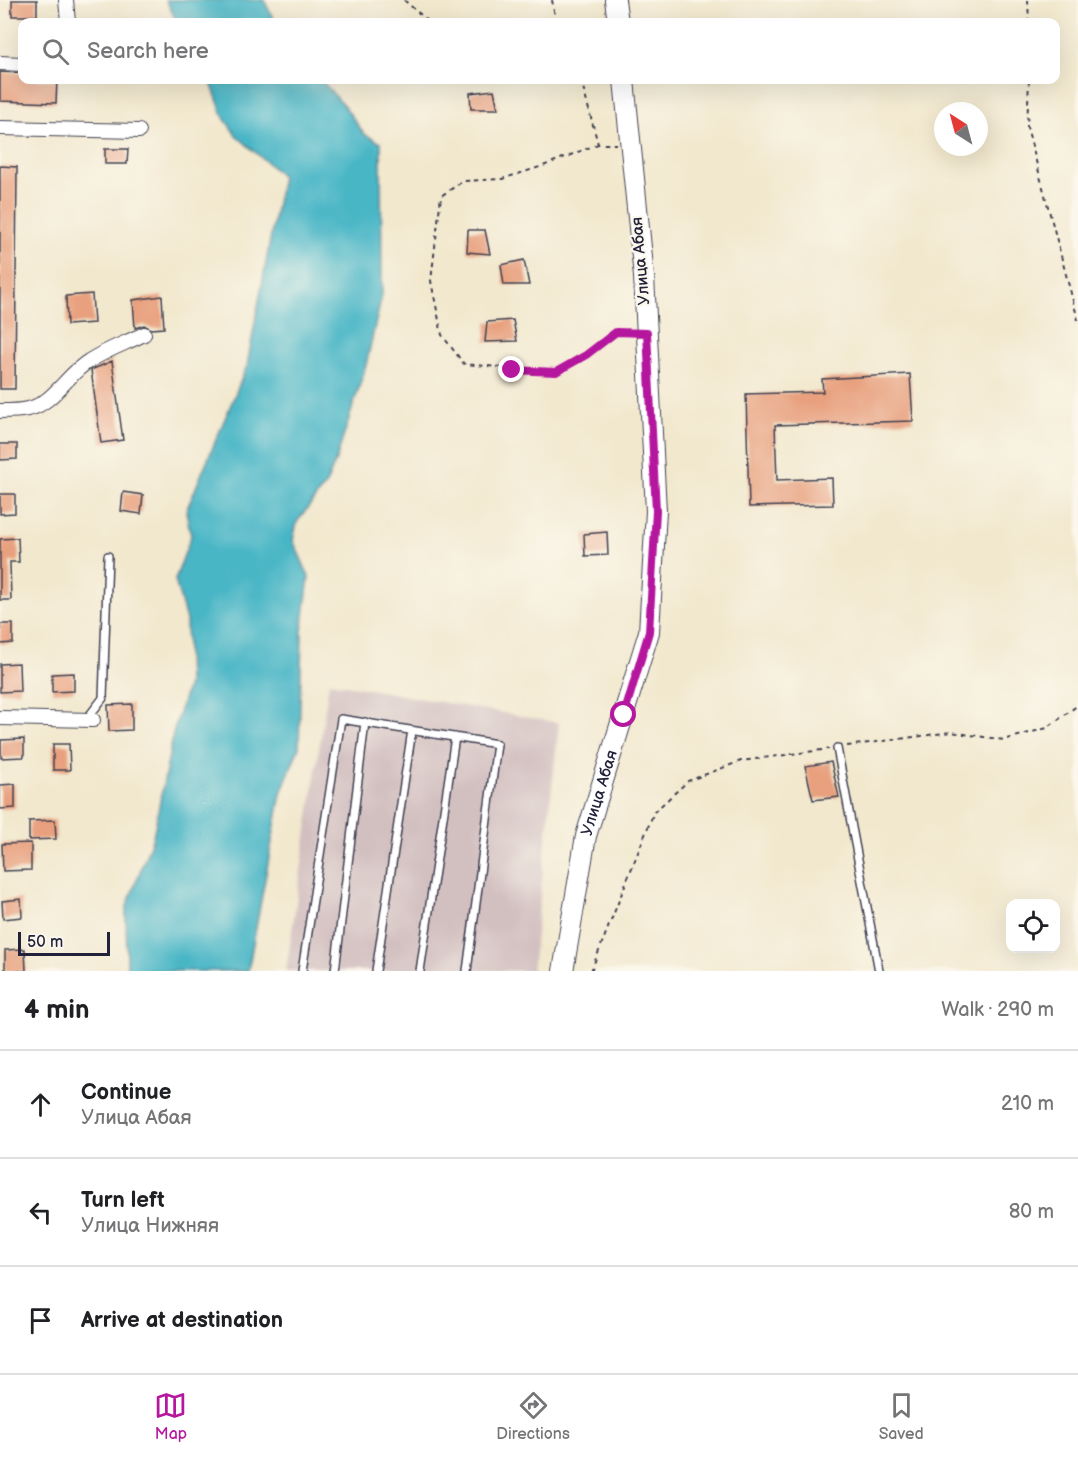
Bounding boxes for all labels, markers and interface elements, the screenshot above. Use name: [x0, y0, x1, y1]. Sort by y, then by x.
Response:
search box: [18, 18, 1060, 84]
icon: search: [39, 35, 72, 68]
text: Search here: [87, 38, 209, 65]
north arrow: [934, 102, 988, 156]
street label: Улица Абая: [628, 216, 654, 306]
route end: [498, 356, 524, 382]
route start: [610, 701, 636, 727]
street label: Улица Абая: [577, 748, 621, 838]
map controls: [1006, 899, 1060, 953]
button: locate: [1006, 899, 1060, 953]
scale bar: [18, 929, 110, 956]
text: 50 m: [27, 933, 63, 952]
text: 4 min: [24, 995, 89, 1026]
text: Walk · 290 m: [941, 998, 1054, 1022]
text: Continue: [81, 1079, 171, 1106]
icon: ahead: [24, 1088, 57, 1121]
text: 210 m: [1001, 1092, 1054, 1116]
text: Улица Абая: [81, 1106, 192, 1130]
text: Turn left: [81, 1187, 165, 1214]
icon: left: [24, 1196, 57, 1229]
text: 80 m: [1009, 1200, 1054, 1224]
text: Улица Нижняя: [81, 1214, 219, 1238]
icon: arrive: [24, 1304, 57, 1337]
text: Arrive at destination: [81, 1307, 283, 1334]
tab: Map: [154, 1389, 187, 1444]
tab: Directions: [496, 1389, 570, 1444]
tab: Saved: [879, 1389, 924, 1444]

